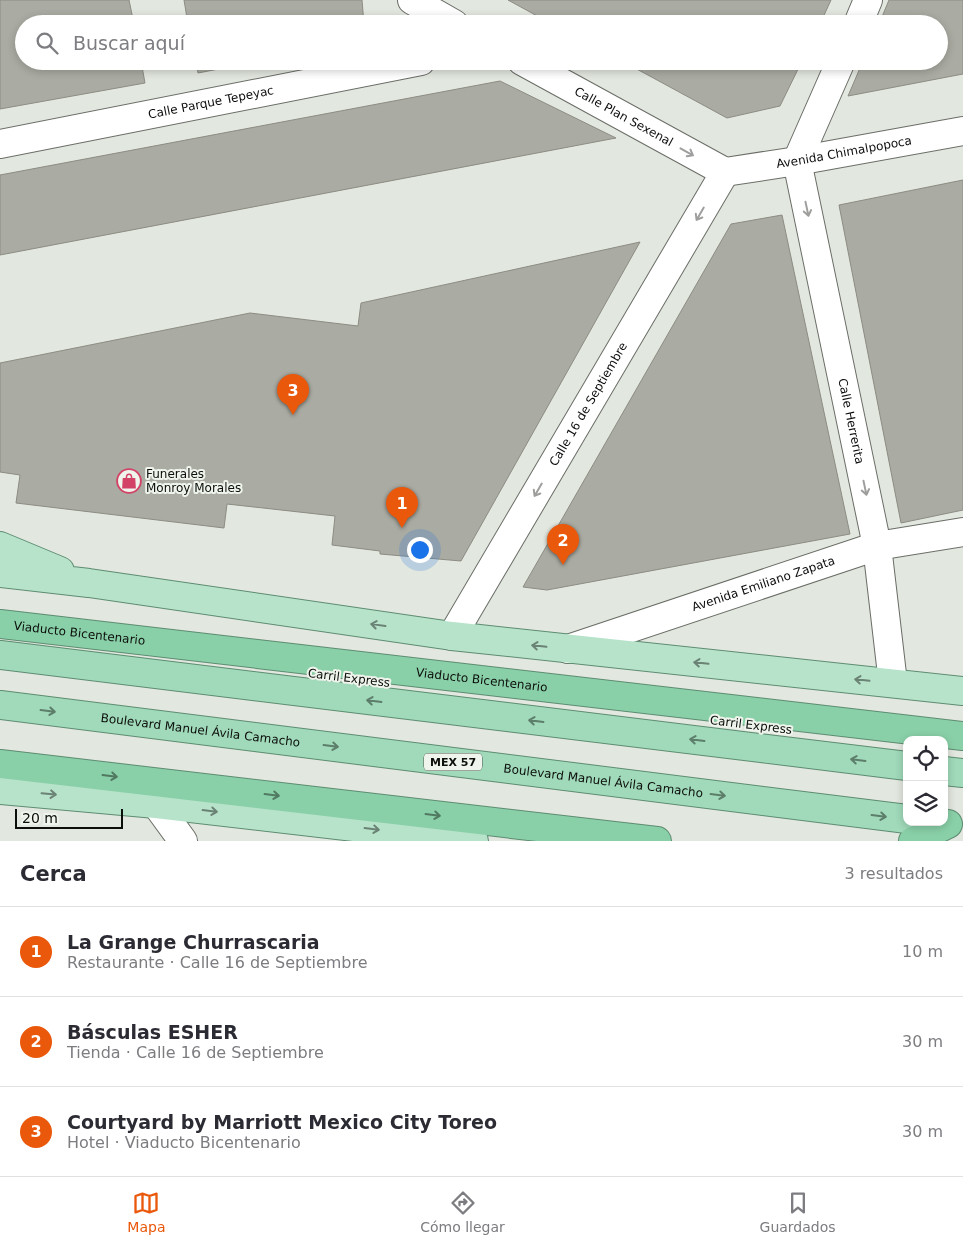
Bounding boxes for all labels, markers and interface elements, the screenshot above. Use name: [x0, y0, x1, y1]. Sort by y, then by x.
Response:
search box: [15, 15, 948, 70]
icon: search: [33, 29, 61, 57]
text: Buscar aquí: [73, 32, 185, 54]
street label: Calle Parque Tepeyac: [147, 83, 275, 122]
street label: Calle Plan Sexenal: [572, 84, 676, 149]
street label: Avenida Chimalpopoca: [775, 133, 913, 171]
one-way arrow: [680, 147, 695, 157]
one-way arrow: [802, 201, 812, 217]
one-way arrow: [695, 207, 705, 221]
street label: Calle 16 de Septiembre: [547, 340, 630, 469]
pin: 3: [277, 374, 309, 415]
street label: Calle Herrerita: [835, 377, 867, 465]
place label: Funerales Monroy Morales: [146, 467, 241, 495]
shop icon: Funerales Monroy Morales: [116, 468, 142, 494]
one-way arrow: [861, 479, 870, 495]
one-way arrow: [533, 483, 543, 498]
pin: 1: [386, 487, 418, 528]
pin: 2: [547, 524, 579, 565]
your location: [407, 537, 433, 563]
street label: Avenida Emiliano Zapata: [690, 554, 837, 614]
street label: Viaducto Bicentenario: [13, 619, 146, 648]
one-way arrow: [370, 620, 386, 630]
one-way arrow: [531, 641, 547, 650]
one-way arrow: [693, 658, 709, 668]
street label: Viaducto Bicentenario: [415, 665, 548, 695]
street label: Carril Express: [307, 666, 391, 690]
one-way arrow: [855, 675, 871, 685]
one-way arrow: [367, 696, 383, 706]
one-way arrow: [40, 706, 56, 716]
street label: Boulevard Manuel Ávila Camacho: [100, 711, 301, 750]
street label: Carril Express: [709, 713, 793, 737]
one-way arrow: [528, 716, 544, 726]
one-way arrow: [689, 735, 705, 745]
map controls: [903, 736, 948, 826]
button: locate: [903, 736, 948, 781]
one-way arrow: [323, 742, 339, 752]
road number: MEX 57: [424, 754, 482, 770]
one-way arrow: [851, 755, 867, 765]
street label: Boulevard Manuel Ávila Camacho: [503, 761, 704, 800]
one-way arrow: [102, 771, 118, 781]
button: layers: [903, 781, 948, 826]
one-way arrow: [40, 789, 56, 799]
one-way arrow: [263, 790, 279, 800]
one-way arrow: [710, 790, 726, 800]
scale bar: [15, 806, 122, 829]
one-way arrow: [202, 806, 218, 816]
text: 20 m: [22, 810, 58, 826]
one-way arrow: [425, 810, 441, 820]
one-way arrow: [871, 811, 887, 821]
one-way arrow: [363, 824, 379, 834]
text: Cerca: [20, 862, 87, 886]
text: 3 resultados: [844, 864, 943, 883]
text: La Grange Churrascaria: [67, 931, 320, 953]
text: 1: [30, 942, 42, 961]
text: 10 m: [902, 942, 943, 961]
text: Restaurante · Calle 16 de Septiembre: [67, 953, 368, 972]
text: Básculas ESHER: [67, 1021, 238, 1043]
text: 2: [30, 1032, 42, 1051]
text: 30 m: [902, 1032, 943, 1051]
text: Tienda · Calle 16 de Septiembre: [67, 1043, 324, 1062]
text: Courtyard by Marriott Mexico City Toreo: [67, 1111, 497, 1133]
text: 3: [30, 1122, 42, 1141]
text: 30 m: [902, 1122, 943, 1141]
text: Hotel · Viaducto Bicentenario: [67, 1133, 301, 1152]
tab: Mapa: [127, 1189, 165, 1235]
tab: Cómo llegar: [420, 1189, 505, 1235]
tab: Guardados: [760, 1189, 836, 1235]

